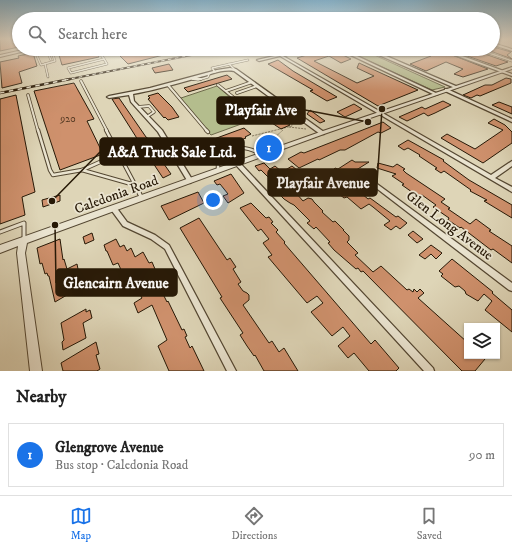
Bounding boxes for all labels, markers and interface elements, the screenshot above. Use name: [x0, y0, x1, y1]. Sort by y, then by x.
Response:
search box: [12, 12, 500, 56]
icon: search: [26, 23, 48, 45]
text: Search here: [58, 25, 127, 44]
callout: Playfair Ave: [217, 97, 305, 124]
text: Playfair Ave: [225, 101, 298, 120]
house number: 920: [59, 113, 76, 125]
pin: 1: [256, 133, 282, 163]
callout: A&A Truck Sale Ltd.: [100, 138, 244, 165]
text: A&A Truck Sale Ltd.: [107, 143, 237, 162]
callout: Playfair Avenue: [268, 169, 377, 196]
street label: Caledonia Road: [72, 171, 161, 218]
text: Playfair Avenue: [276, 174, 371, 193]
street label: Glen Long Avenue: [402, 187, 497, 265]
your location: [203, 190, 223, 210]
callout: Glencairn Avenue: [56, 269, 177, 296]
text: Glencairn Avenue: [63, 274, 170, 293]
map controls: [464, 323, 500, 359]
button: layers: [464, 323, 500, 359]
text: Nearby: [16, 386, 66, 408]
text: Glengrove Avenue: [55, 438, 163, 457]
text: 1: [28, 447, 32, 463]
text: 90 m: [469, 447, 495, 463]
text: Bus stop · Caledonia Road: [55, 457, 188, 473]
tab: Map: [70, 505, 92, 543]
tab: Directions: [232, 505, 277, 543]
tab: Saved: [417, 505, 442, 543]

